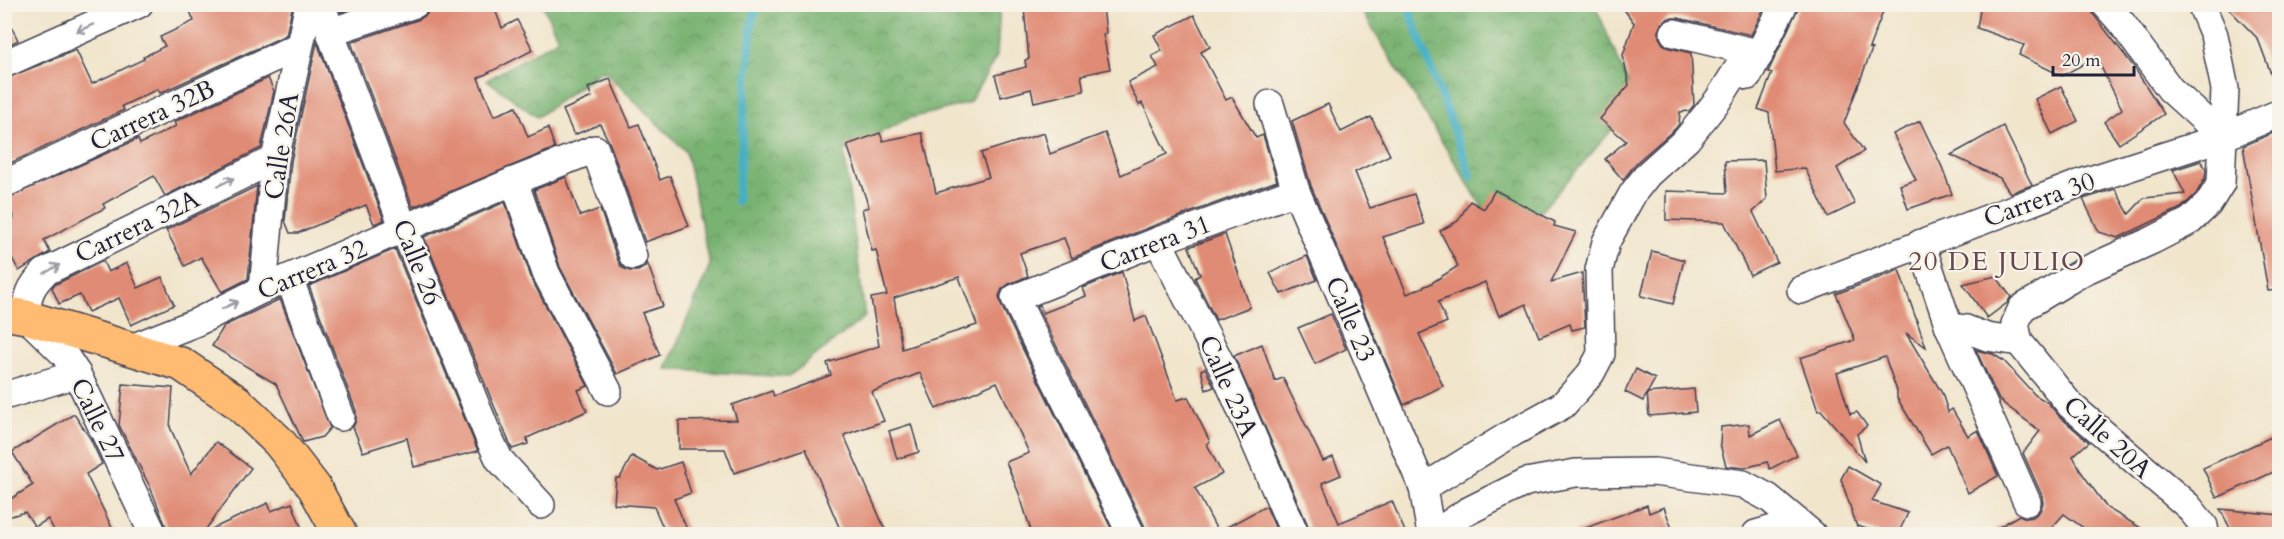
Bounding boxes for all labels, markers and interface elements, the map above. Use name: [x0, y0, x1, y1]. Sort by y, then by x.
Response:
one-way arrow: [76, 23, 95, 34]
scale bar: [2053, 39, 2134, 77]
text: 20 m: [2062, 48, 2101, 73]
street label: Carrera 32B: [84, 71, 220, 160]
street label: Calle 26A: [256, 89, 307, 202]
street label: Carrera 30: [1979, 163, 2100, 236]
one-way arrow: [217, 176, 235, 188]
street label: Carrera 32A: [69, 181, 206, 272]
street label: Carrera 31: [1095, 206, 1216, 281]
street label: Calle 26: [384, 214, 451, 310]
street label: Carrera 32: [252, 231, 373, 308]
district label: 20 DE JULIO: [1908, 243, 2086, 280]
one-way arrow: [43, 263, 60, 275]
street label: Calle 23: [1317, 271, 1384, 367]
one-way arrow: [221, 299, 238, 311]
street label: Calle 23A: [1191, 330, 1267, 443]
street label: Calle 27: [62, 372, 133, 468]
street label: Calle 20A: [2056, 388, 2160, 487]

